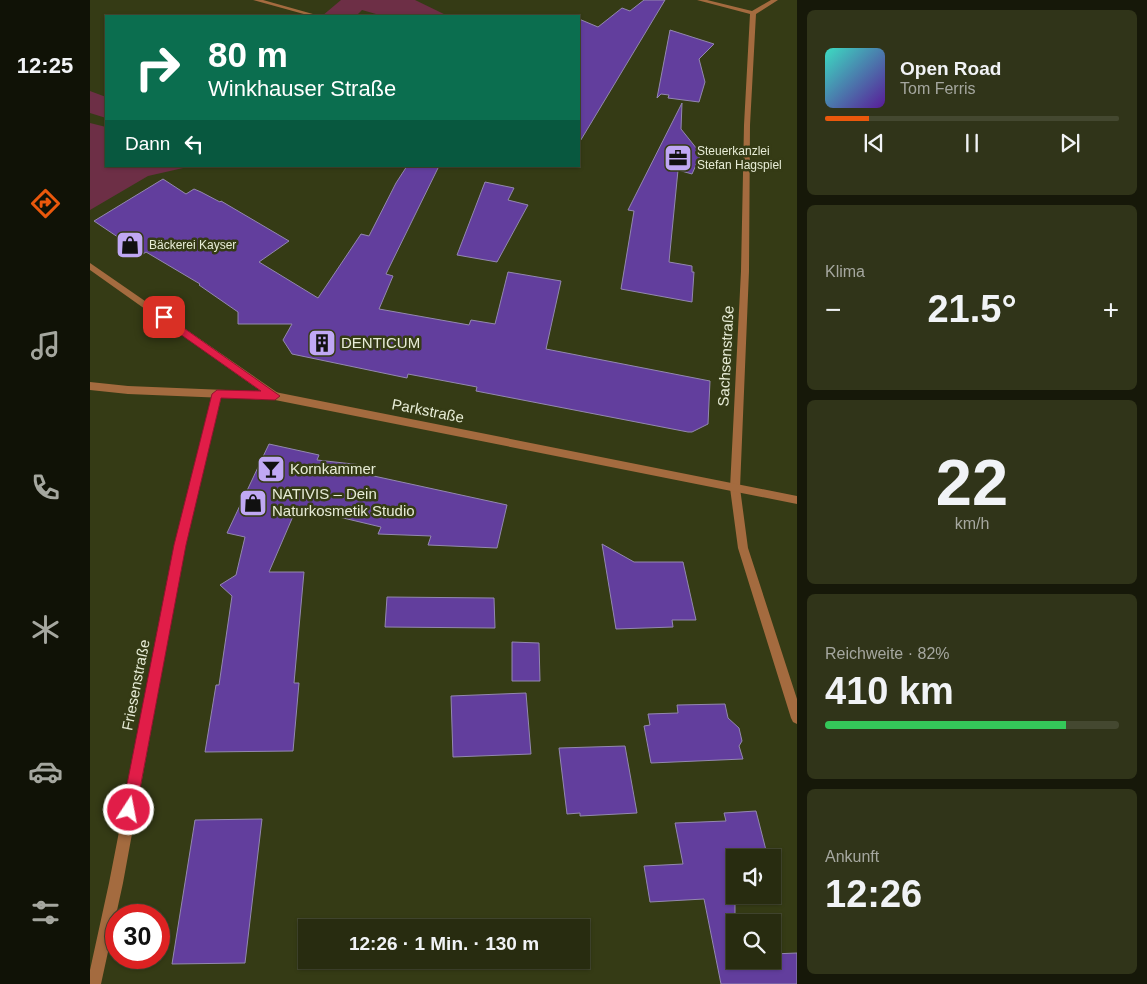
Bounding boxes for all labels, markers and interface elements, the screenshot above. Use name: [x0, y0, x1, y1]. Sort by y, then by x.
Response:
icon: right: [125, 35, 190, 100]
text: 80 m: [208, 35, 288, 74]
text: 12:25: [17, 53, 73, 78]
text: Open Road: [900, 58, 1001, 79]
text: Winkhauser Straße: [208, 76, 396, 101]
text: Tom Ferris: [900, 80, 976, 97]
icon: previous: [860, 129, 888, 157]
icon: pause: [958, 129, 986, 157]
icon: next: [1056, 129, 1084, 157]
icon: left: [180, 130, 208, 158]
text: Dann: [125, 133, 170, 154]
office icon: Steuerkanzlei Stefan Hagspiel: [663, 143, 693, 173]
place label: Steuerkanzlei Stefan Hagspiel: [697, 144, 782, 172]
icon: directions: [28, 186, 63, 221]
shop icon: Bäckerei Kayser: [115, 230, 145, 260]
place label: Bäckerei Kayser: [149, 238, 236, 252]
text: Klima: [825, 263, 865, 280]
text: 21.5°: [927, 288, 1017, 330]
text: −: [825, 294, 841, 325]
text: +: [1103, 294, 1119, 325]
pin: [143, 296, 185, 338]
icon: arrive: [150, 303, 178, 331]
street label: Sachsenstraße: [714, 305, 737, 407]
icon: music: [28, 328, 63, 363]
building icon: DENTICUM: [307, 328, 337, 358]
place label: DENTICUM: [341, 334, 420, 351]
street label: Parkstraße: [390, 395, 466, 426]
text: 22: [936, 446, 1008, 519]
bar icon: Kornkammer: [256, 454, 286, 484]
place label: Kornkammer: [290, 460, 376, 477]
icon: phone: [28, 470, 63, 505]
place label: NATIVIS – Dein Naturkosmetik Studio: [272, 485, 415, 519]
shop icon: NATIVIS – Dein Naturkosmetik Studio: [238, 488, 268, 518]
text: km/h: [955, 515, 989, 532]
icon: climate: [28, 612, 63, 647]
street label: Friesenstraße: [118, 638, 153, 732]
text: Reichweite · 82%: [825, 645, 950, 662]
text: 410 km: [825, 670, 954, 712]
icon: car: [28, 754, 63, 789]
position arrow: [102, 783, 154, 835]
text: Ankunft: [825, 848, 879, 865]
map controls: [726, 849, 781, 969]
button: sound: [726, 849, 781, 904]
text: 12:26: [825, 873, 922, 915]
icon: filters: [28, 895, 63, 930]
speed limit sign: 30: [105, 904, 170, 969]
button: search: [726, 914, 781, 969]
text: 12:26 · 1 Min. · 130 m: [349, 933, 539, 954]

